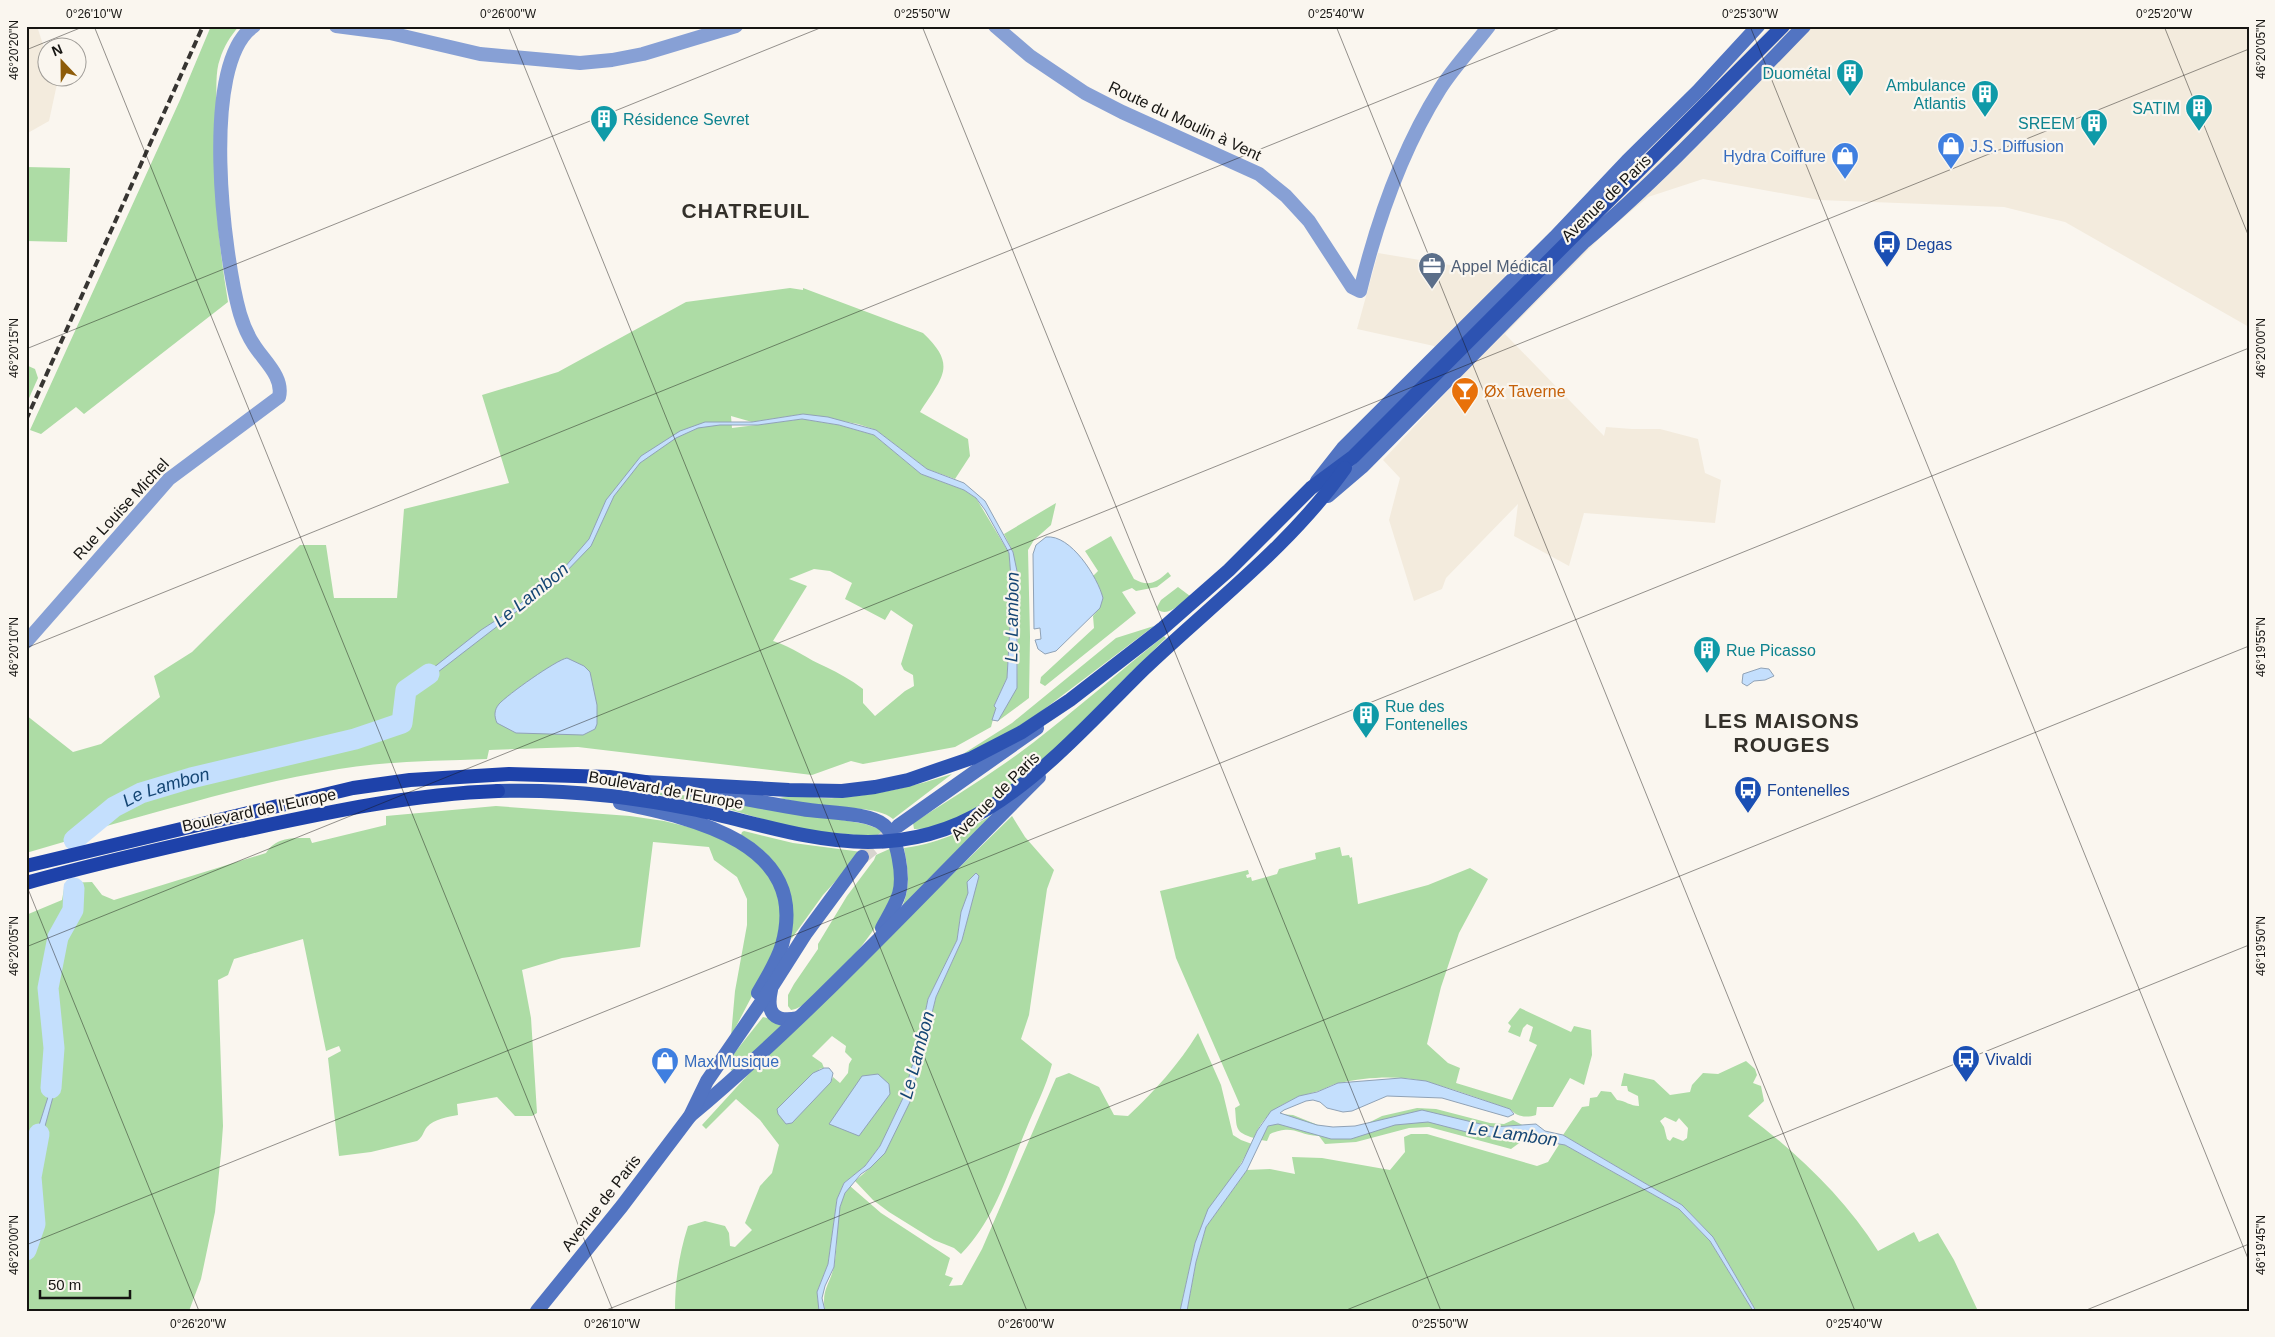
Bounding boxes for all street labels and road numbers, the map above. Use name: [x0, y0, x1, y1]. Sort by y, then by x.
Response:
street label: Route du Moulin à Vent: [1106, 78, 1264, 164]
street label: Avenue de Paris: [1558, 151, 1654, 245]
street label: Rue Louise Michel: [70, 455, 172, 563]
street label: Avenue de Paris: [948, 749, 1042, 843]
street label: Boulevard de l'Europe: [587, 768, 745, 812]
street label: Boulevard de l'Europe: [180, 785, 338, 835]
street label: Avenue de Paris: [558, 1152, 644, 1254]

